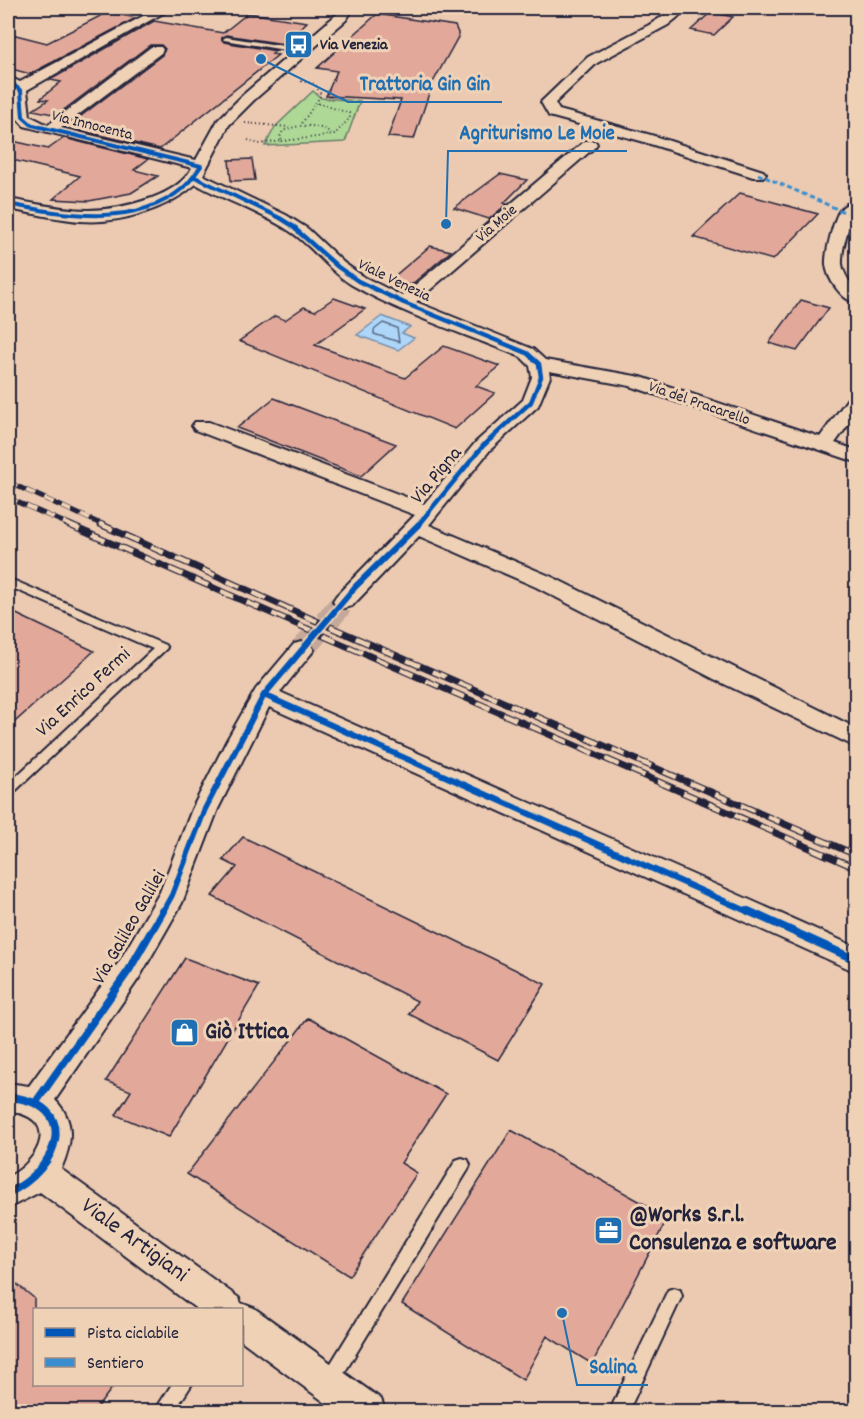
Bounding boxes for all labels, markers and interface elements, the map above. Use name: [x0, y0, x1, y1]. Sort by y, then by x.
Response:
bus stop icon: Via Venezia: [283, 29, 315, 61]
place label: Via Venezia: [320, 34, 389, 57]
callout: Trattoria Gin Gin: [348, 63, 502, 102]
text: Trattoria Gin Gin: [360, 71, 490, 101]
street label: Via Innocenta: [49, 105, 135, 147]
callout: Agriturismo Le Moie: [448, 112, 627, 151]
text: Agriturismo Le Moie: [459, 120, 615, 150]
street label: Via Moie: [471, 199, 523, 249]
street label: Viale Venezia: [354, 253, 435, 309]
street label: Via del Pracarello: [645, 376, 753, 432]
street label: Via Pigna: [405, 441, 470, 511]
street label: Via Enrico Fermi: [30, 641, 138, 744]
street label: Via Galileo Galilei: [86, 866, 174, 990]
place label: Giò Ittica: [205, 1016, 289, 1050]
shop icon: Giò Ittica: [168, 1017, 200, 1049]
street label: Viale Artigiani: [73, 1190, 195, 1292]
place label: @Works S.r.l. Consulenza e software: [629, 1199, 837, 1261]
office icon: @Works S.r.l. Consulenza e software: [592, 1214, 624, 1246]
legend: [33, 1308, 243, 1386]
text: Pista ciclabile: [87, 1322, 179, 1347]
callout: Salina: [577, 1346, 648, 1385]
text: Sentiero: [87, 1352, 144, 1377]
text: Salina: [589, 1354, 638, 1384]

